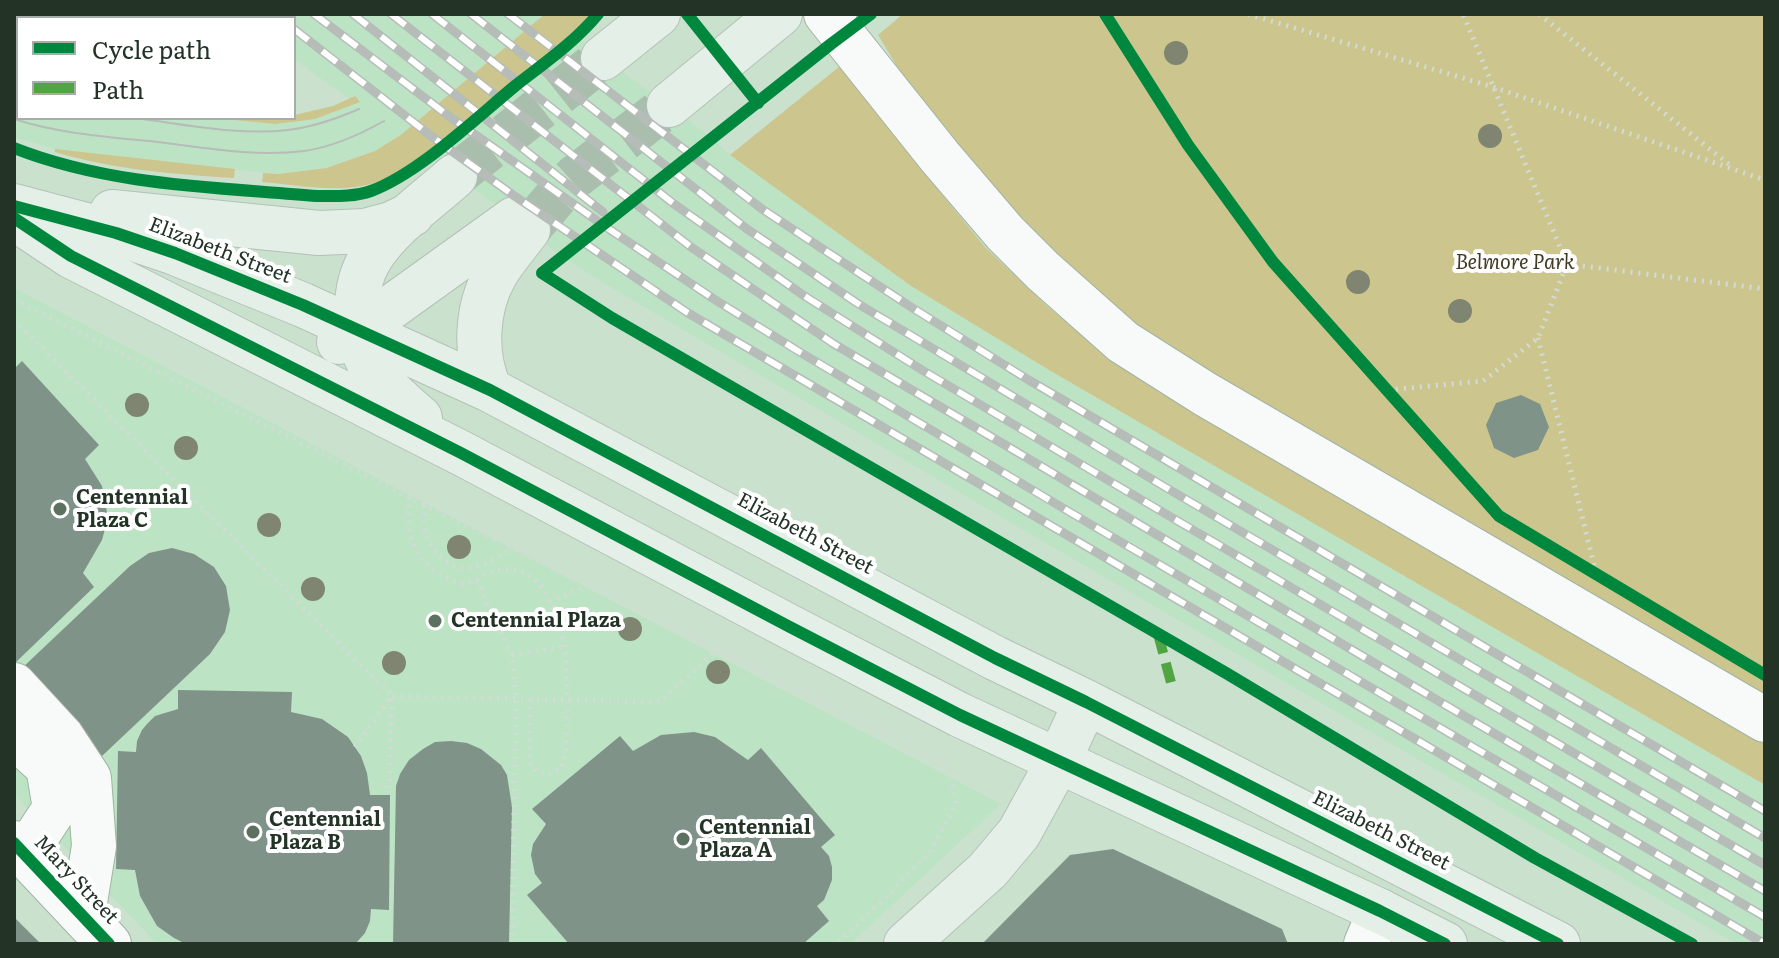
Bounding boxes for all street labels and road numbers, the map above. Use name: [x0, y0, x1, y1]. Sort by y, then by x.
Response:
street label: Elizabeth Street: [145, 213, 295, 289]
street label: Elizabeth Street: [733, 488, 877, 580]
street label: Elizabeth Street: [1308, 786, 1454, 876]
street label: Mary Street: [29, 831, 123, 929]

